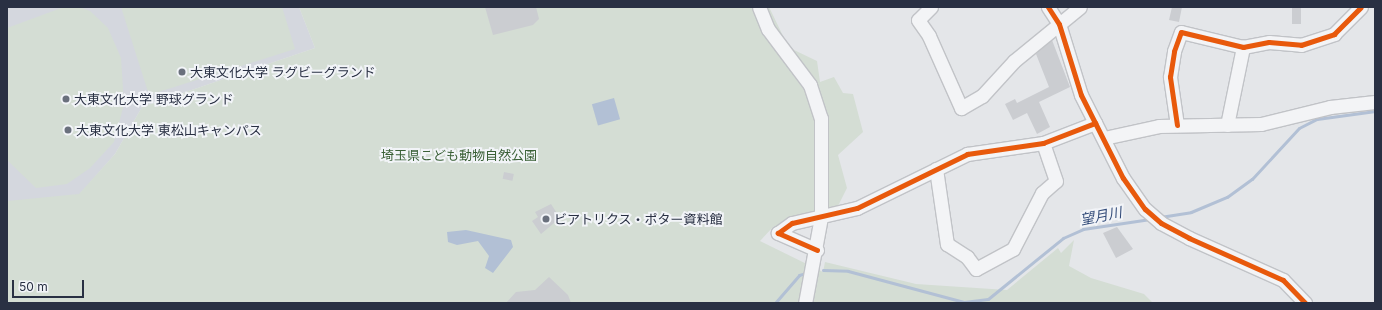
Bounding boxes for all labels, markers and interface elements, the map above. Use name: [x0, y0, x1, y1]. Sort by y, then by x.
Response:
place label: 大東文化大学 ラグビーグランド: [190, 64, 376, 80]
marker: 大東文化大学 ラグビーグランド: [177, 67, 187, 77]
place label: 大東文化大学 野球グランド: [74, 91, 234, 107]
marker: 大東文化大学 野球グランド: [61, 94, 71, 104]
place label: 大東文化大学 東松山キャンパス: [76, 122, 262, 138]
marker: 大東文化大学 東松山キャンパス: [63, 125, 73, 135]
park label: 埼玉県こども動物自然公園: [381, 147, 537, 163]
water label: 望月川: [1079, 204, 1123, 228]
place label: ビアトリクス・ポター資料館: [554, 211, 723, 227]
marker: ビアトリクス・ポター資料館: [541, 214, 551, 224]
scale bar: [14, 272, 86, 298]
text: 50 m: [19, 279, 48, 294]

